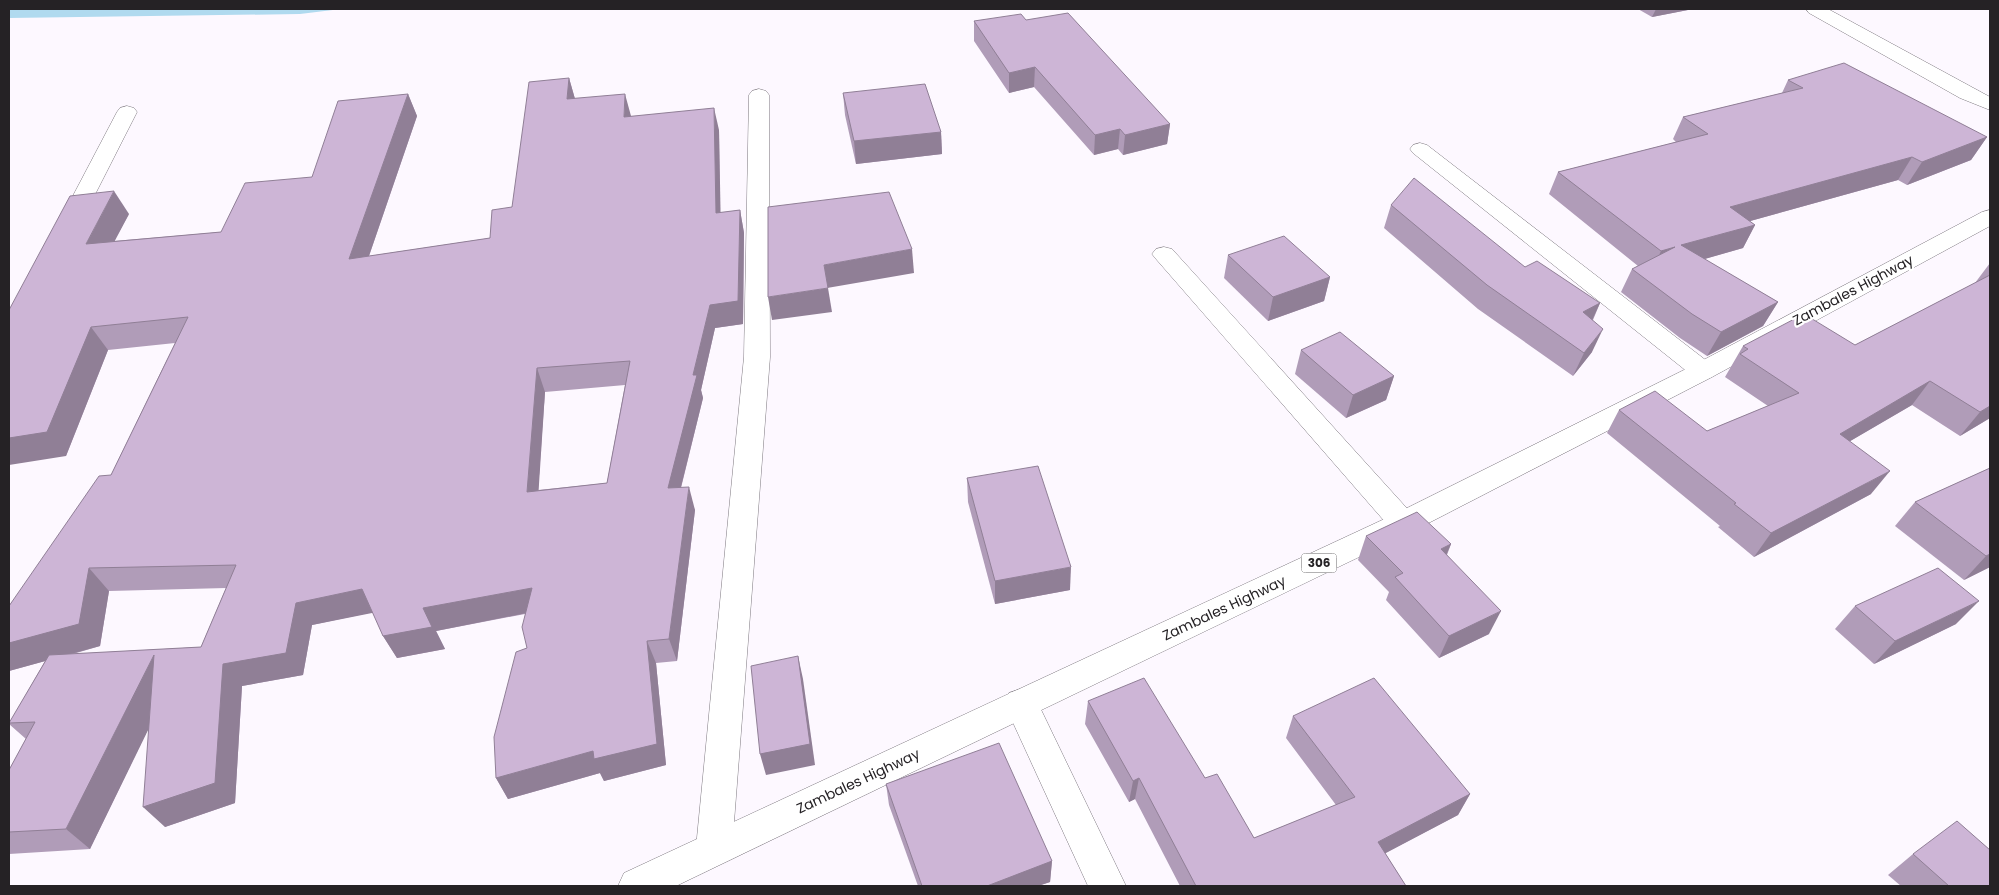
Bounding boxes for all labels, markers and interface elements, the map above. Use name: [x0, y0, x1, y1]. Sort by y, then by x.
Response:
street label: Zambales Highway: [1789, 250, 1917, 330]
road number: 306: [1302, 554, 1336, 572]
street label: Zambales Highway: [1159, 571, 1289, 645]
street label: Zambales Highway: [793, 744, 923, 818]

